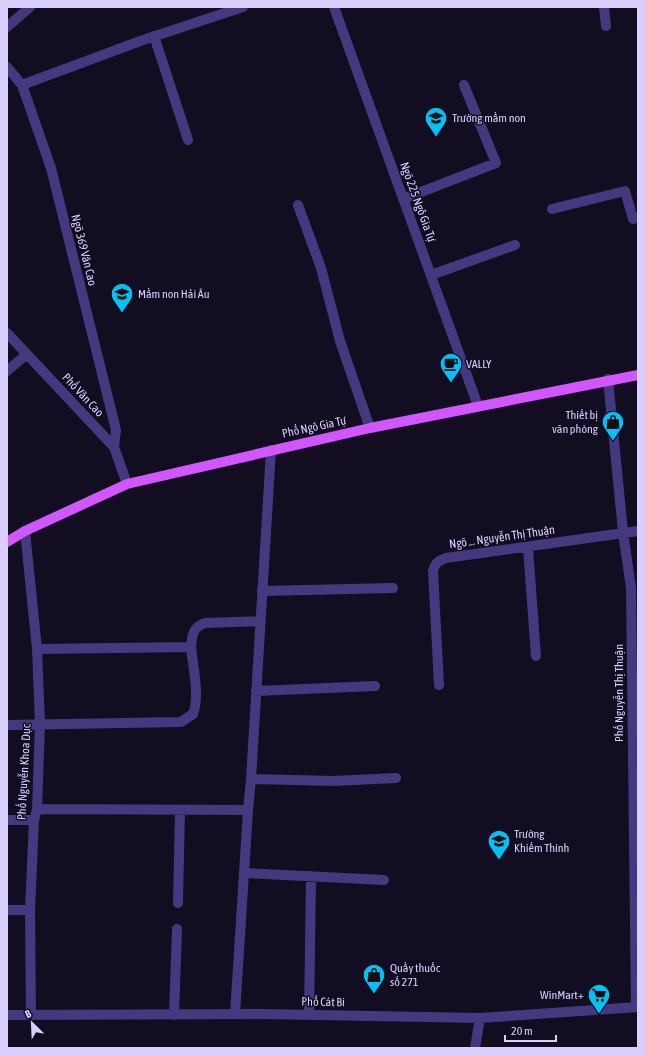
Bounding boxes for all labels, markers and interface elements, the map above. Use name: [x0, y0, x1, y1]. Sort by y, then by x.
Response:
school or university icon: Trường mầm non: [423, 105, 449, 138]
place label: Trường mầm non: [452, 111, 526, 125]
street label: Ngõ 225 Ngô Gia Tự: [397, 160, 439, 244]
street label: Ngõ 369 Văn Cao: [68, 213, 100, 287]
school or university icon: Mầm non Hải Âu: [109, 281, 135, 314]
place label: Mầm non Hải Âu: [138, 287, 210, 301]
cafe icon: VALLY: [438, 351, 464, 384]
place label: VALLY: [466, 357, 492, 371]
street label: Phố Văn Cao: [59, 370, 107, 420]
place label: Thiết bị văn phòng: [552, 408, 599, 436]
shop icon: Thiết bị văn phòng: [600, 409, 626, 442]
street label: Phố Ngô Gia Tự: [281, 413, 347, 441]
street label: Ngõ ... Nguyễn Thị Thuận: [448, 523, 556, 551]
street label: Phố Nguyễn Thị Thuận: [612, 644, 626, 742]
street label: Phố Nguyễn Khoa Dục: [14, 723, 34, 820]
place label: Trường Khiếm Thính: [514, 827, 569, 855]
school or university icon: Trường Khiếm Thính: [486, 828, 512, 861]
place label: Quầy thuốc số 271: [390, 961, 441, 989]
shop icon: Quầy thuốc số 271: [361, 962, 387, 995]
supermarket icon: WinMart+: [586, 982, 612, 1015]
place label: WinMart+: [540, 988, 584, 1002]
street label: Phố Cát Bi: [301, 995, 345, 1009]
north arrow: [12, 1003, 52, 1043]
text: B: [23, 1007, 33, 1020]
scale bar: [505, 1017, 556, 1043]
text: 20 m: [511, 1024, 533, 1038]

